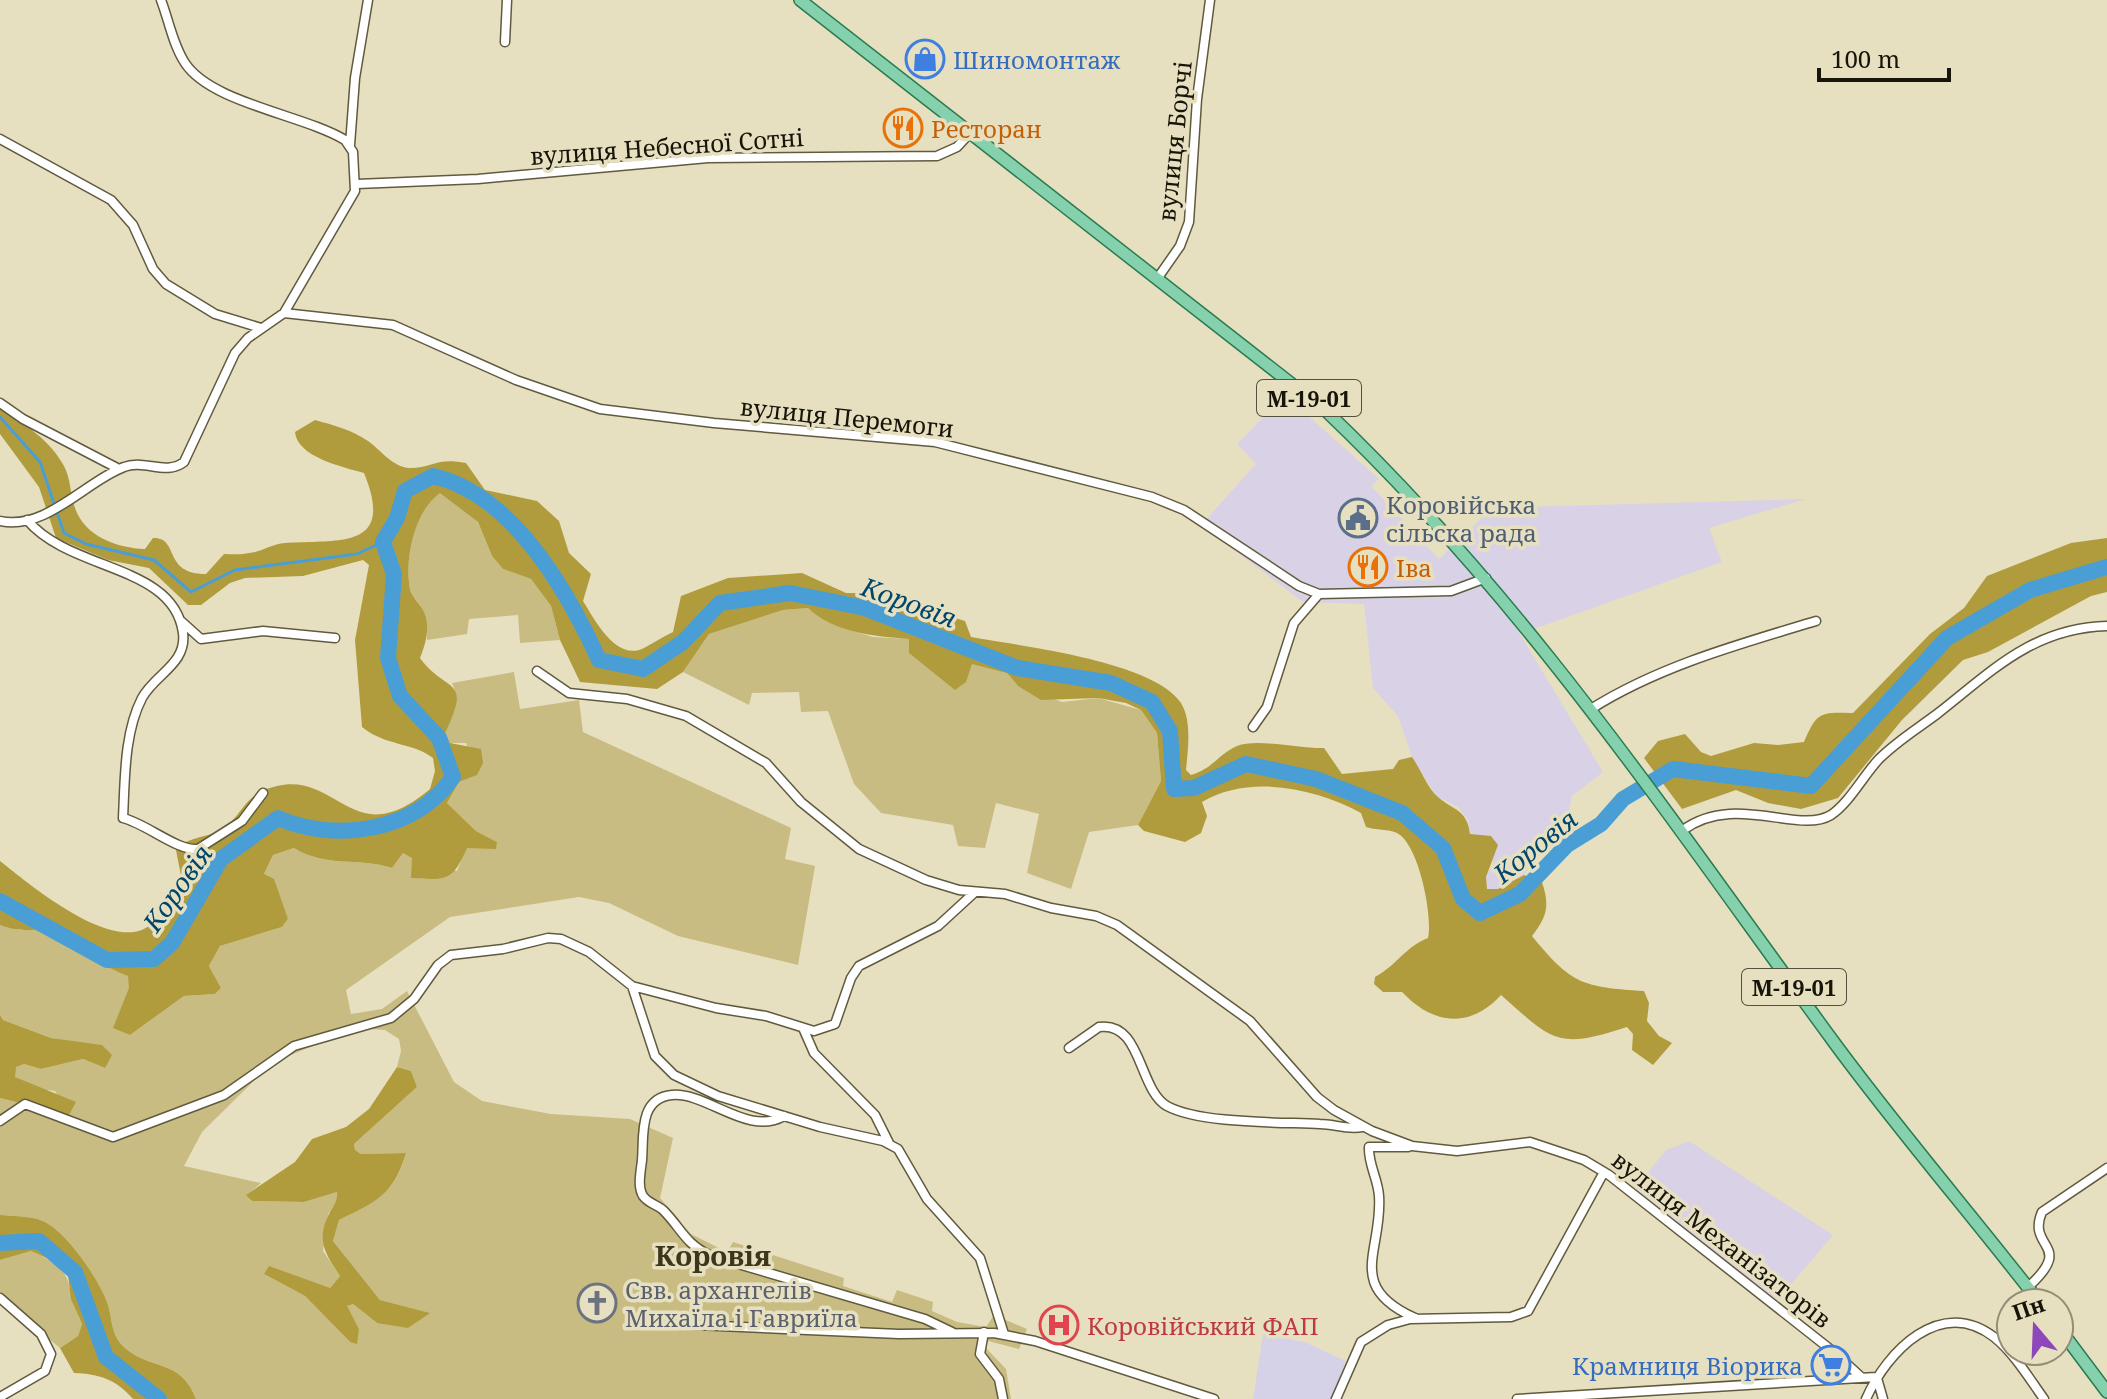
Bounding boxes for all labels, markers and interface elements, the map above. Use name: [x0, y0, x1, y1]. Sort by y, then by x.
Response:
scale bar: [1819, 32, 1949, 82]
shop icon: Шиномонтаж: [904, 38, 946, 80]
text: 100 m: [1831, 42, 1900, 75]
place label: Шиномонтаж: [953, 43, 1121, 76]
street label: вулиця Борчі: [1149, 59, 1199, 223]
restaurant icon: Ресторан: [882, 107, 924, 149]
place label: Ресторан: [931, 112, 1042, 145]
street label: вулиця Небесної Сотні: [529, 120, 805, 172]
road number: М-19-01: [1257, 380, 1361, 416]
street label: вулиця Перемоги: [738, 389, 956, 445]
place label: Коровійська сільска рада: [1386, 488, 1537, 549]
public building icon: Коровійська сільска рада: [1337, 497, 1379, 539]
restaurant icon: Іва: [1347, 546, 1389, 588]
place label: Іва: [1396, 551, 1432, 584]
water label: Коровія: [856, 568, 962, 636]
water label: Коровія: [1485, 801, 1585, 892]
water label: Коровія: [133, 837, 220, 939]
road number: М-19-01: [1742, 969, 1846, 1005]
street label: вулиця Механізаторів: [1606, 1143, 1838, 1335]
district label: Коровія: [655, 1236, 771, 1274]
place label: Свв. архангелів Михаїла і Гавриїла: [625, 1273, 858, 1334]
church icon: Свв. архангелів Михаїла і Гавриїла: [576, 1282, 618, 1324]
north arrow: [1995, 1287, 2075, 1367]
text: Пн: [2008, 1288, 2049, 1327]
hospital icon: Коровійський ФАП: [1038, 1304, 1080, 1346]
place label: Коровійський ФАП: [1087, 1309, 1319, 1342]
supermarket icon: Крамниця Віорика: [1810, 1344, 1852, 1386]
place label: Крамниця Віорика: [1572, 1349, 1803, 1382]

